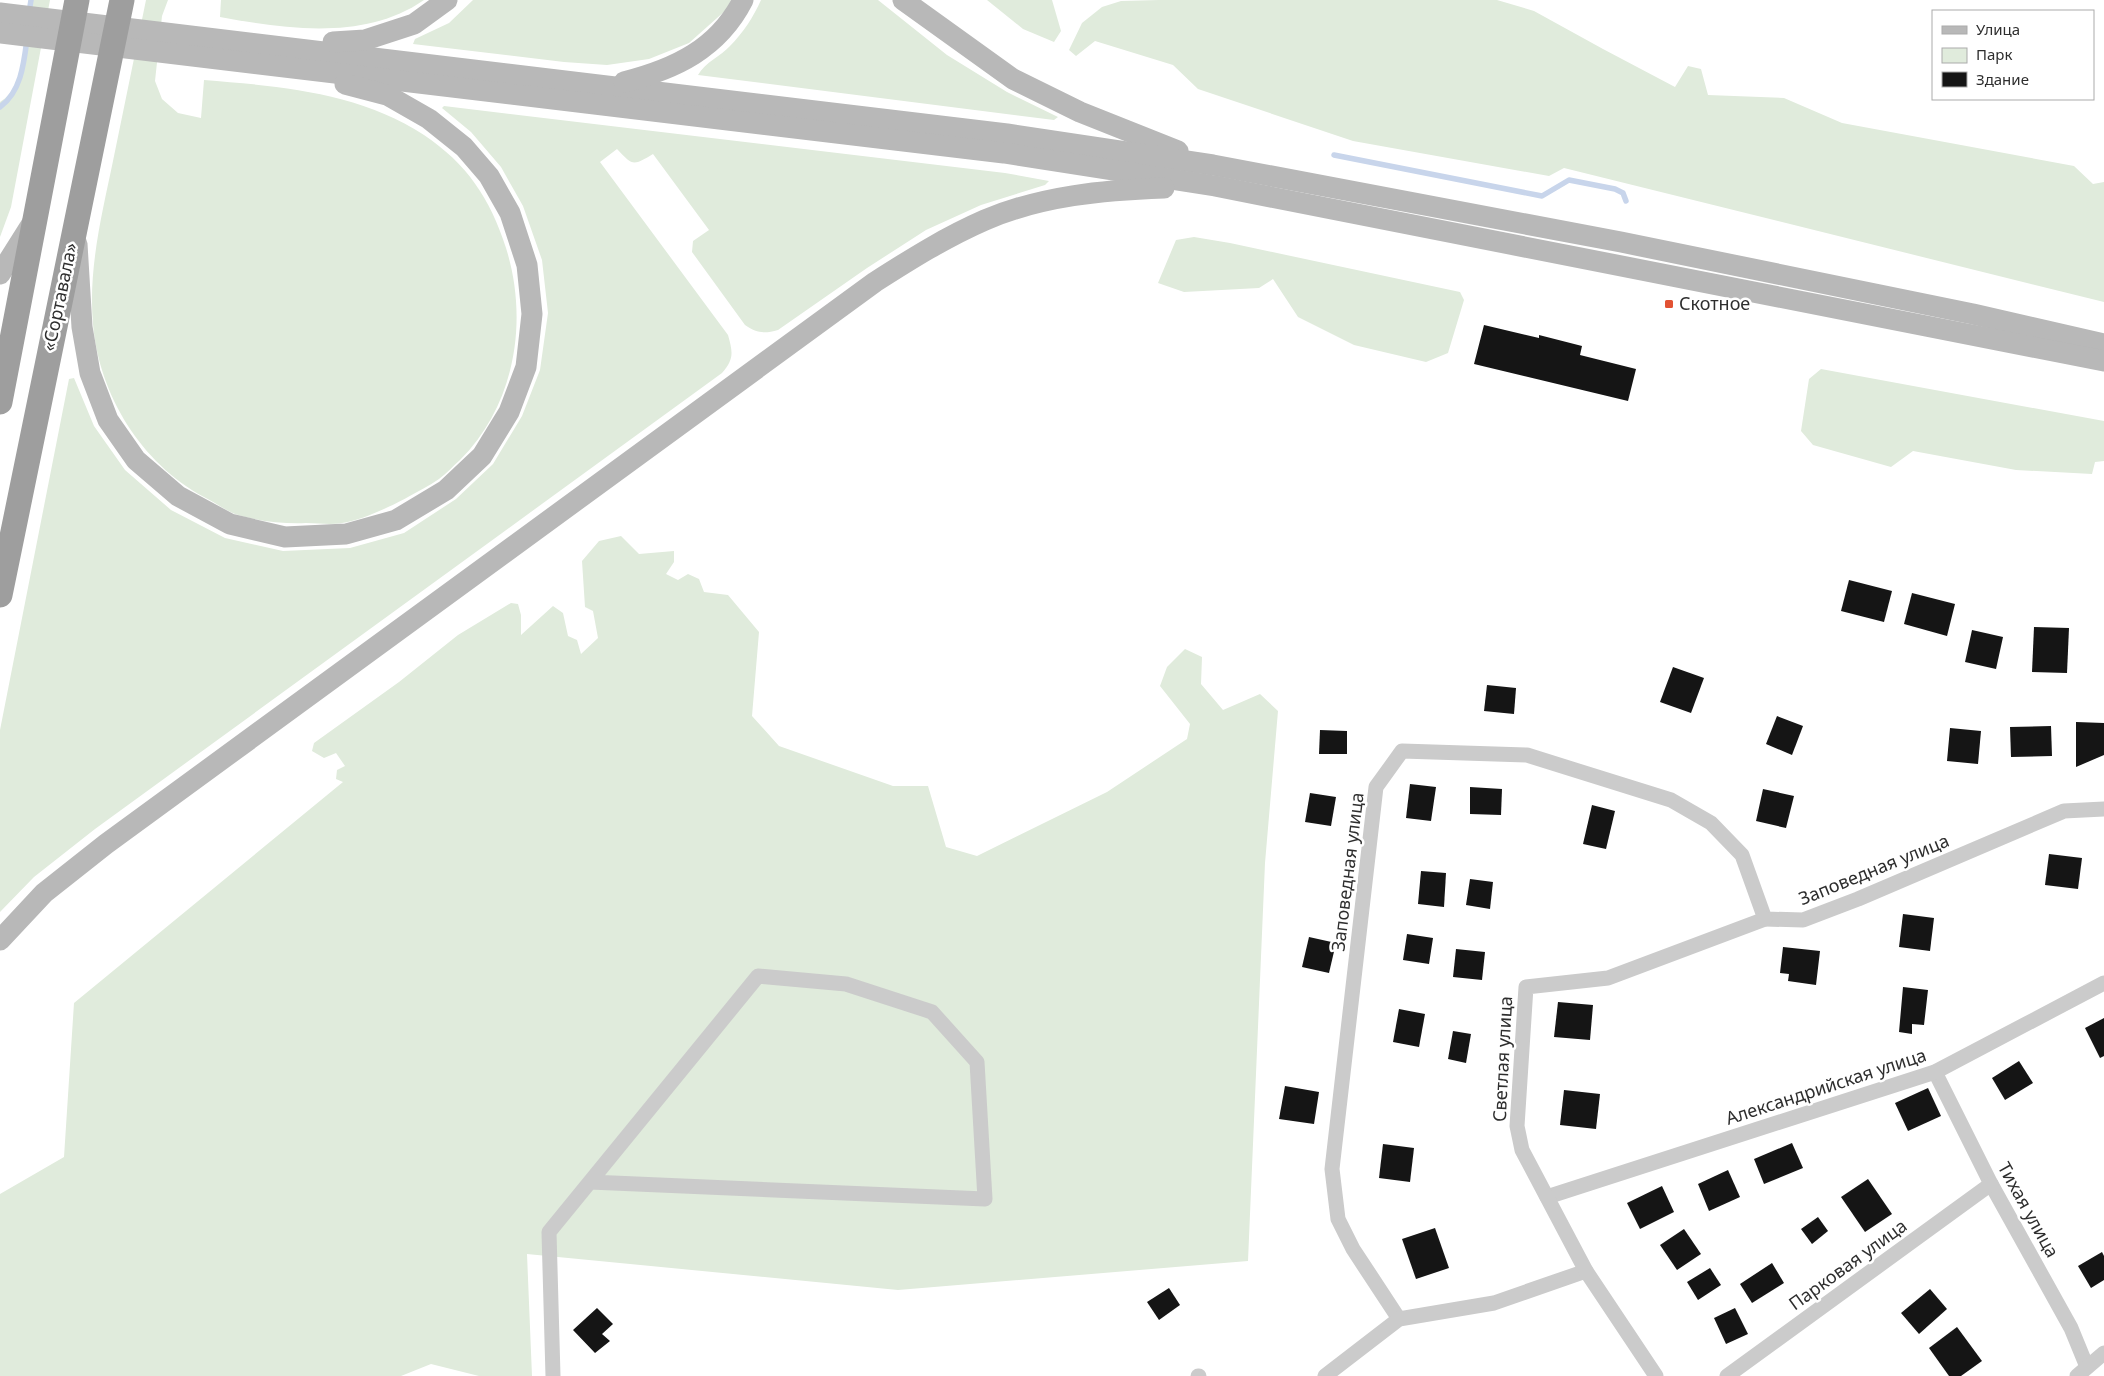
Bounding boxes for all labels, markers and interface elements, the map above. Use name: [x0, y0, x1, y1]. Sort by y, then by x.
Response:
legend: [1932, 10, 2094, 100]
text: Улица: [1976, 19, 2020, 39]
text: Парк: [1976, 44, 2012, 64]
text: Здание: [1976, 69, 2029, 89]
street label: «Сортавала»: [36, 240, 82, 353]
place label: Скотное: [1679, 291, 1750, 315]
marker: Скотное: [1663, 298, 1675, 310]
street label: Заповедная улица: [1325, 791, 1369, 953]
street label: Заповедная улица: [1795, 828, 1952, 910]
street label: Светлая улица: [1487, 995, 1517, 1122]
street label: Александрийская улица: [1722, 1042, 1929, 1130]
street label: Тихая улица: [1993, 1158, 2065, 1262]
street label: Парковая улица: [1784, 1213, 1911, 1315]

